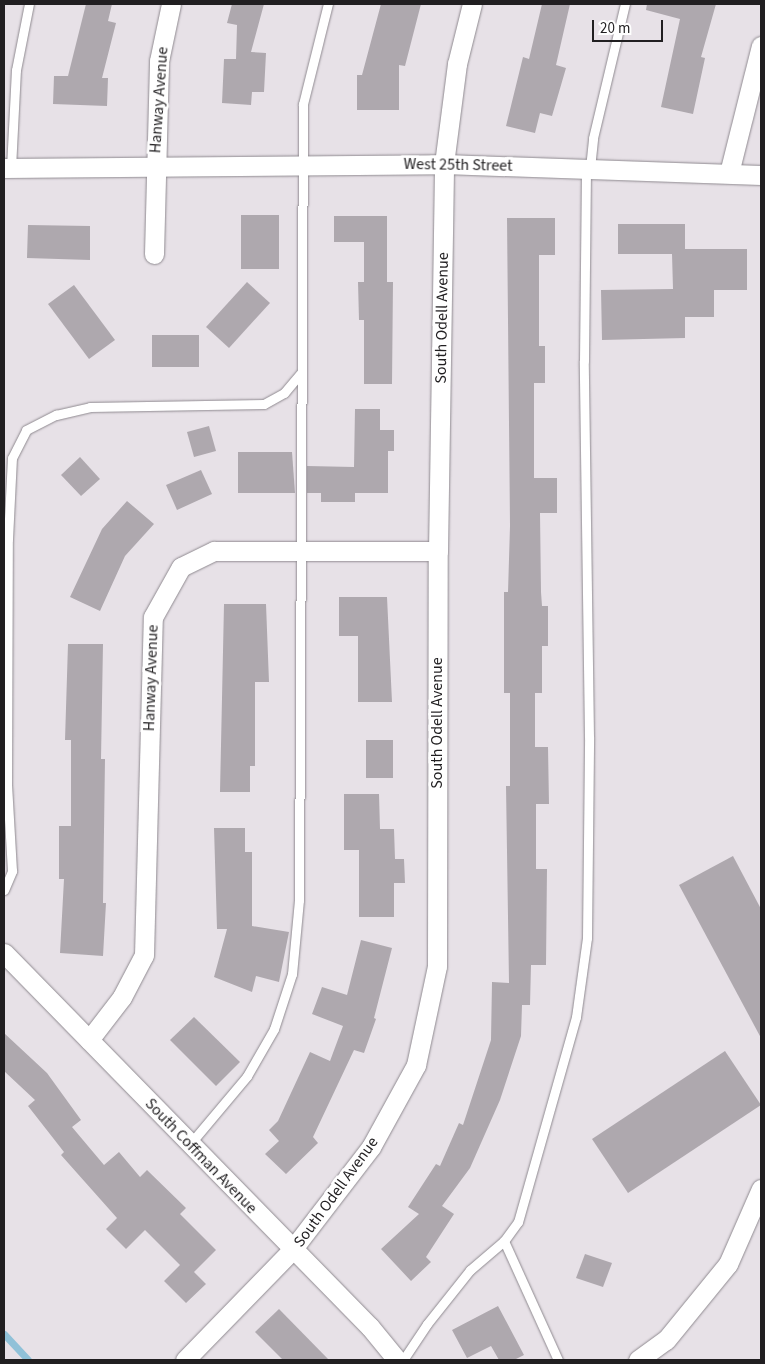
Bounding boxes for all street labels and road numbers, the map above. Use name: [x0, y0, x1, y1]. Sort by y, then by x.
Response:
street label: Hanway Avenue: [146, 46, 172, 154]
street label: West 25th Street: [403, 154, 513, 176]
street label: South Odell Avenue: [431, 252, 453, 384]
street label: Hanway Avenue: [140, 624, 162, 732]
street label: South Odell Avenue: [427, 657, 447, 789]
street label: South Coffman Avenue: [141, 1094, 261, 1218]
street label: South Odell Avenue: [290, 1133, 382, 1251]

